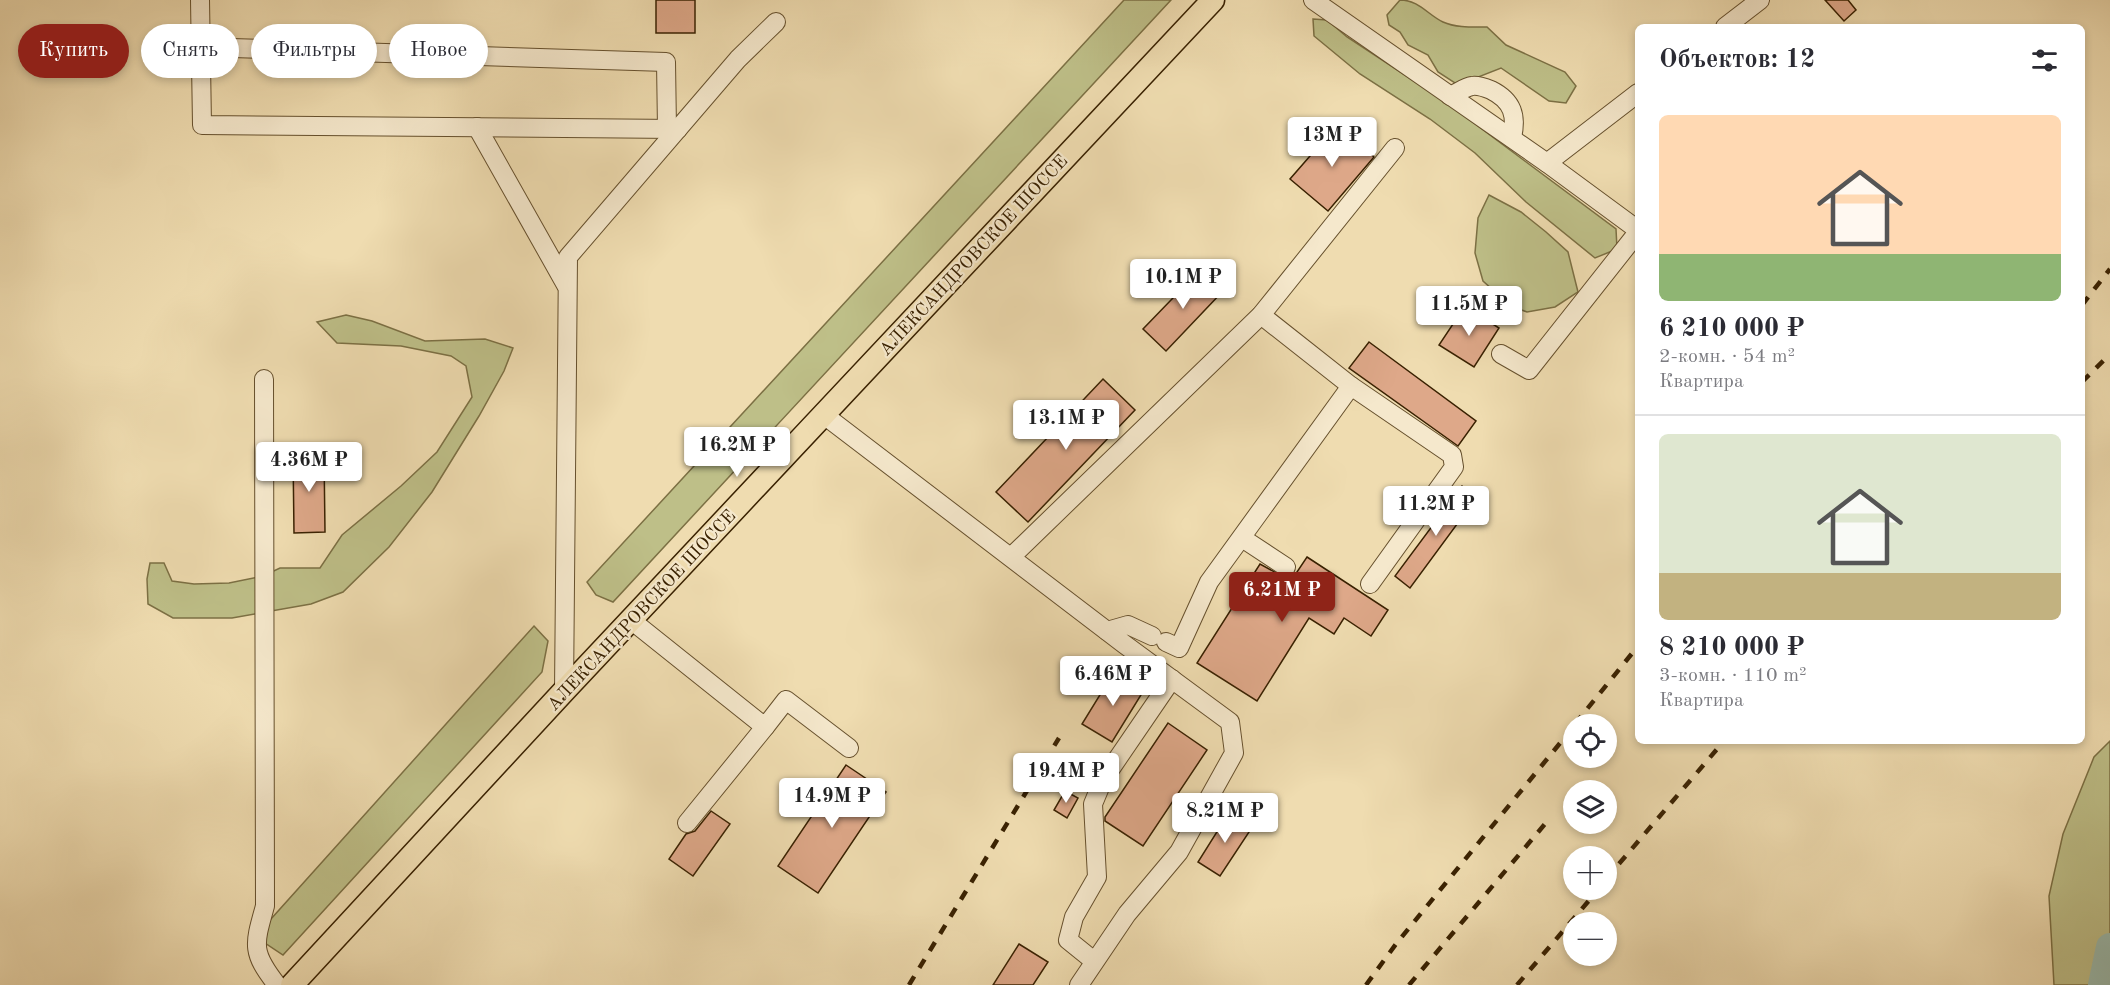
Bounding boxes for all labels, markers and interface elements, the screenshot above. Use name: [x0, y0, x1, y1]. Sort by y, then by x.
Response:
chip: Купить: [18, 24, 129, 78]
chip: Снять: [141, 24, 239, 78]
chip: Фильтры: [251, 24, 377, 78]
chip: Новое: [389, 24, 488, 78]
icon: filters: [2028, 44, 2061, 77]
text: Объектов: 12: [1659, 47, 1815, 73]
pin: 13M ₽: [1290, 117, 1374, 168]
text: 13M ₽: [1302, 126, 1362, 146]
street label: АЛЕКСАНДРОВСКОЕ ШОССЕ: [876, 152, 1071, 359]
icon: home: [1806, 154, 1914, 262]
pin: 10.1M ₽: [1128, 259, 1238, 310]
text: 10.1M ₽: [1144, 268, 1222, 288]
pin: 11.5M ₽: [1414, 286, 1524, 337]
text: 11.5M ₽: [1430, 295, 1508, 315]
text: 6 210 000 ₽: [1659, 316, 1805, 342]
text: 2-комн. · 54 m²: [1659, 347, 1795, 367]
text: Квартира: [1659, 372, 1744, 392]
pin: 13.1M ₽: [1011, 400, 1121, 451]
text: 13.1M ₽: [1027, 409, 1105, 429]
pin: 16.2M ₽: [682, 427, 792, 478]
text: 16.2M ₽: [698, 436, 776, 456]
pin: 4.36M ₽: [254, 442, 364, 493]
text: 4.36M ₽: [270, 451, 348, 471]
icon: home: [1806, 473, 1914, 581]
pin: 11.2M ₽: [1381, 486, 1491, 537]
text: 11.2M ₽: [1397, 495, 1475, 515]
street label: АЛЕКСАНДРОВСКОЕ ШОССЕ: [544, 507, 739, 714]
pin: 6.21M ₽: [1227, 572, 1337, 623]
text: 6.21M ₽: [1243, 581, 1321, 601]
text: 8 210 000 ₽: [1659, 635, 1805, 661]
pin: 6.46M ₽: [1058, 656, 1168, 707]
text: 6.46M ₽: [1074, 665, 1152, 685]
text: 3-комн. · 110 m²: [1659, 666, 1807, 686]
text: Квартира: [1659, 691, 1744, 711]
map controls: [1563, 714, 1617, 966]
button: locate: [1563, 714, 1617, 768]
pin: 19.4M ₽: [1011, 753, 1121, 804]
text: 19.4M ₽: [1027, 762, 1105, 782]
pin: 14.9M ₽: [777, 778, 887, 829]
button: layers: [1563, 780, 1617, 834]
text: 14.9M ₽: [793, 787, 871, 807]
pin: 8.21M ₽: [1170, 793, 1280, 844]
text: 8.21M ₽: [1186, 802, 1264, 822]
button: +: [1563, 846, 1617, 900]
button: −: [1563, 912, 1617, 966]

